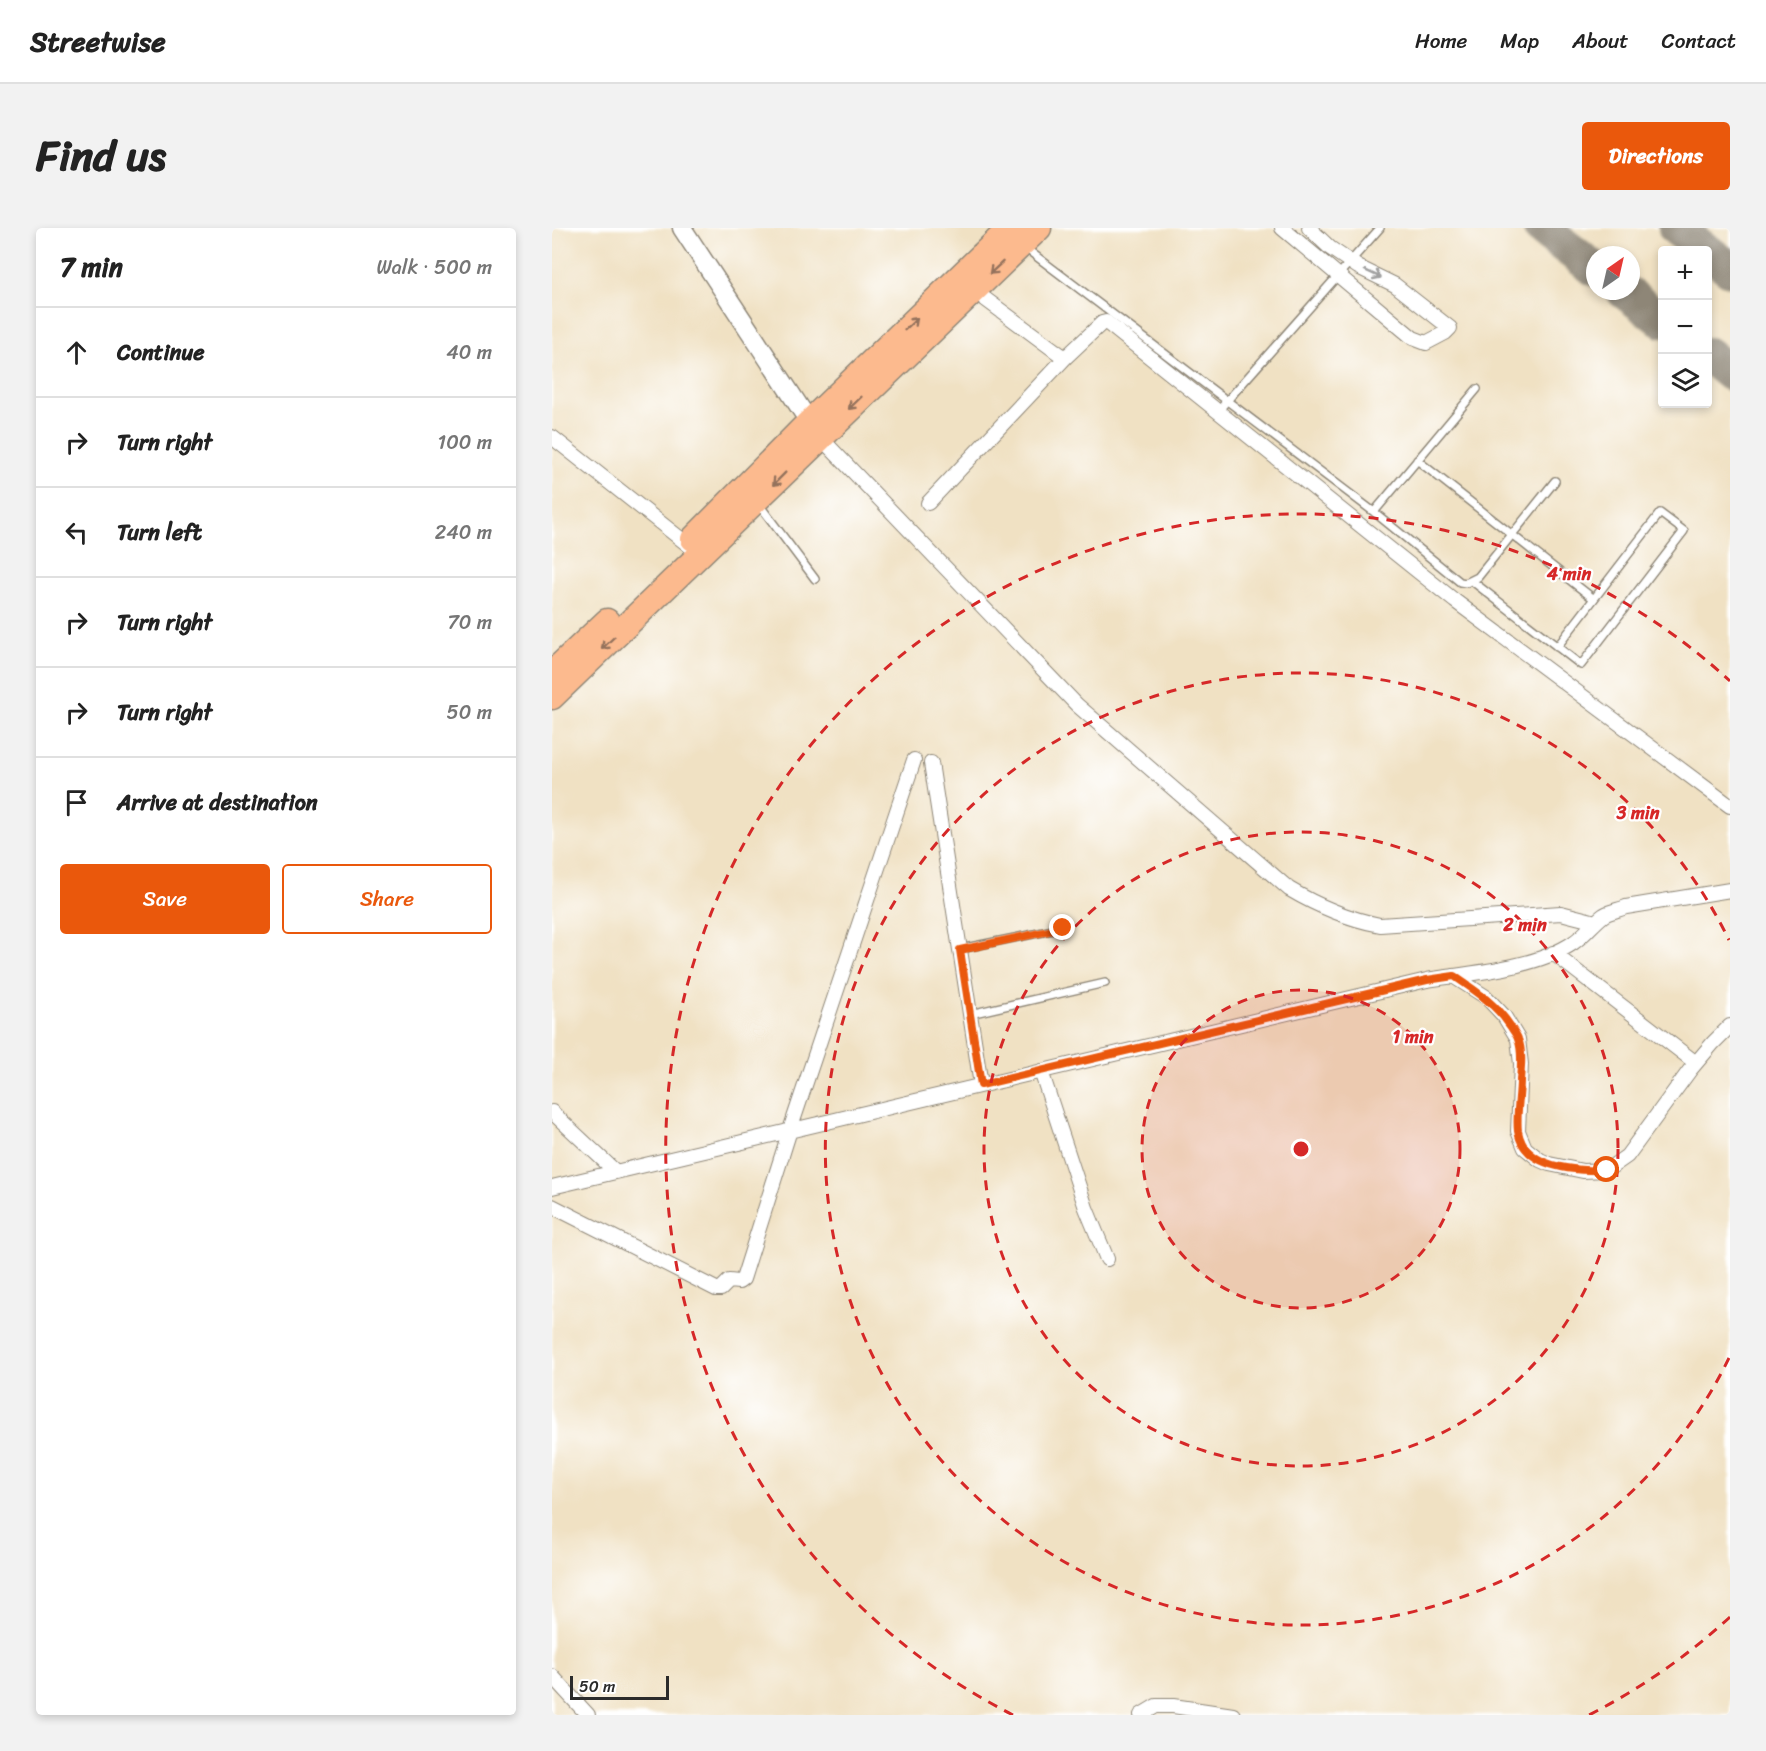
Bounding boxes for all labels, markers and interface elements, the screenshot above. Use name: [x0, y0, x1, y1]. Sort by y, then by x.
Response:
text: Streetwise: [30, 17, 166, 66]
text: Home: [1415, 22, 1467, 60]
text: Map: [1500, 22, 1539, 60]
text: About: [1572, 22, 1629, 60]
text: Contact: [1662, 22, 1736, 60]
text: Find us: [36, 119, 166, 193]
button: Directions: [1582, 122, 1730, 190]
text: 7 min: [60, 244, 123, 290]
north arrow: [1586, 246, 1640, 300]
map controls: [1658, 246, 1712, 408]
button: +: [1658, 246, 1712, 300]
text: Walk · 500 m: [376, 250, 492, 285]
one-way arrow: [989, 261, 1004, 275]
one-way arrow: [1363, 269, 1381, 281]
button: −: [1658, 300, 1712, 354]
one-way arrow: [903, 316, 918, 331]
text: Continue: [117, 333, 205, 372]
text: 40 m: [446, 335, 492, 370]
icon: ahead: [60, 336, 93, 369]
button: layers: [1658, 354, 1712, 408]
one-way arrow: [848, 396, 863, 410]
text: Turn right: [117, 423, 212, 462]
text: 100 m: [438, 425, 492, 460]
icon: right: [60, 426, 93, 459]
one-way arrow: [771, 471, 786, 486]
text: Turn left: [117, 513, 202, 552]
text: 240 m: [435, 515, 492, 550]
icon: left: [60, 516, 93, 549]
text: 4 min: [1546, 558, 1592, 590]
text: Turn right: [117, 603, 212, 642]
text: 70 m: [447, 605, 492, 640]
icon: right: [60, 606, 93, 639]
one-way arrow: [600, 636, 615, 650]
text: Turn right: [117, 693, 212, 732]
text: 50 m: [447, 695, 492, 730]
icon: right: [60, 696, 93, 729]
text: Arrive at destination: [117, 783, 318, 822]
icon: arrive: [60, 786, 93, 819]
text: 3 min: [1615, 797, 1660, 829]
button: Save: [60, 864, 270, 934]
button: Share: [282, 864, 492, 934]
text: 2 min: [1502, 909, 1547, 941]
route end: [1049, 914, 1075, 940]
text: 1 min: [1393, 1021, 1434, 1053]
centre of rings: [1291, 1139, 1311, 1159]
route start: [1593, 1156, 1619, 1182]
text: 50 m: [579, 1672, 615, 1701]
scale bar: [570, 1673, 669, 1700]

